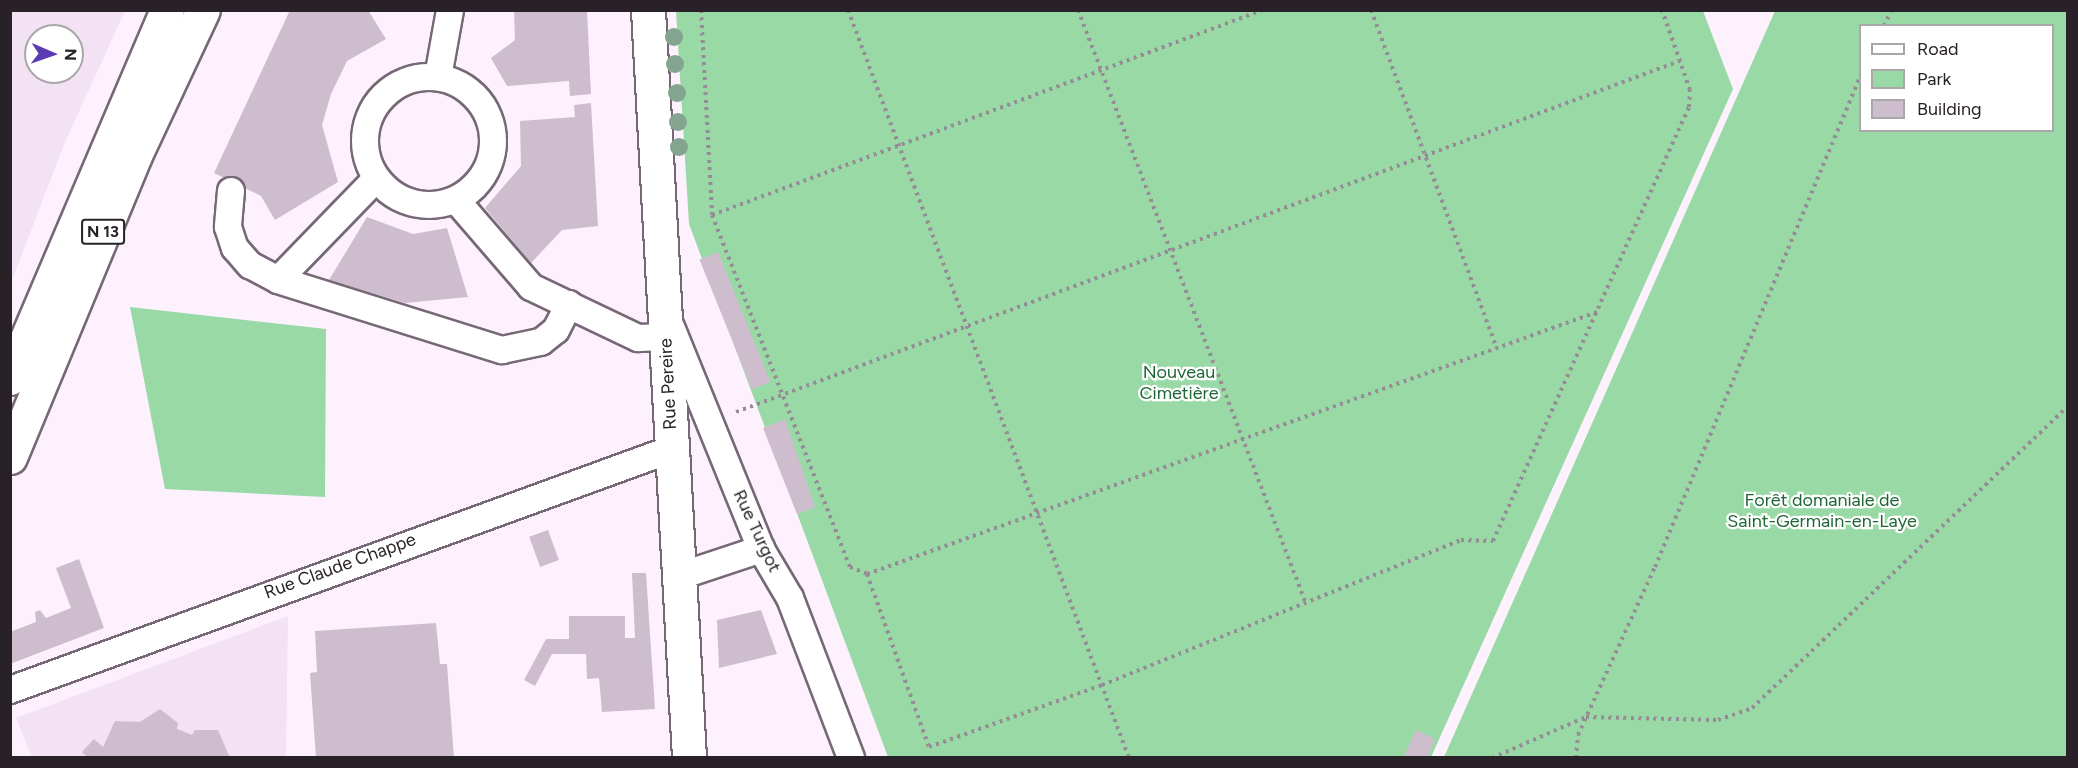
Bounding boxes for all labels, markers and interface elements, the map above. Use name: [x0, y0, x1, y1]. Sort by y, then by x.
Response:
north arrow: [24, 24, 84, 84]
legend: [1859, 24, 2054, 132]
text: Road: [1917, 38, 1958, 60]
text: N: [61, 48, 80, 61]
text: Park: [1917, 68, 1951, 90]
text: Building: [1917, 98, 1982, 120]
road number: N 13: [80, 219, 126, 245]
street label: Rue Pereire: [655, 338, 681, 430]
park label: Nouveau Cimetière: [1139, 362, 1219, 404]
street label: Rue Turgot: [728, 486, 786, 576]
park label: Forêt domaniale de Saint-Germain-en-Laye: [1727, 490, 1917, 532]
street label: Rue Claude Chappe: [261, 529, 419, 603]

